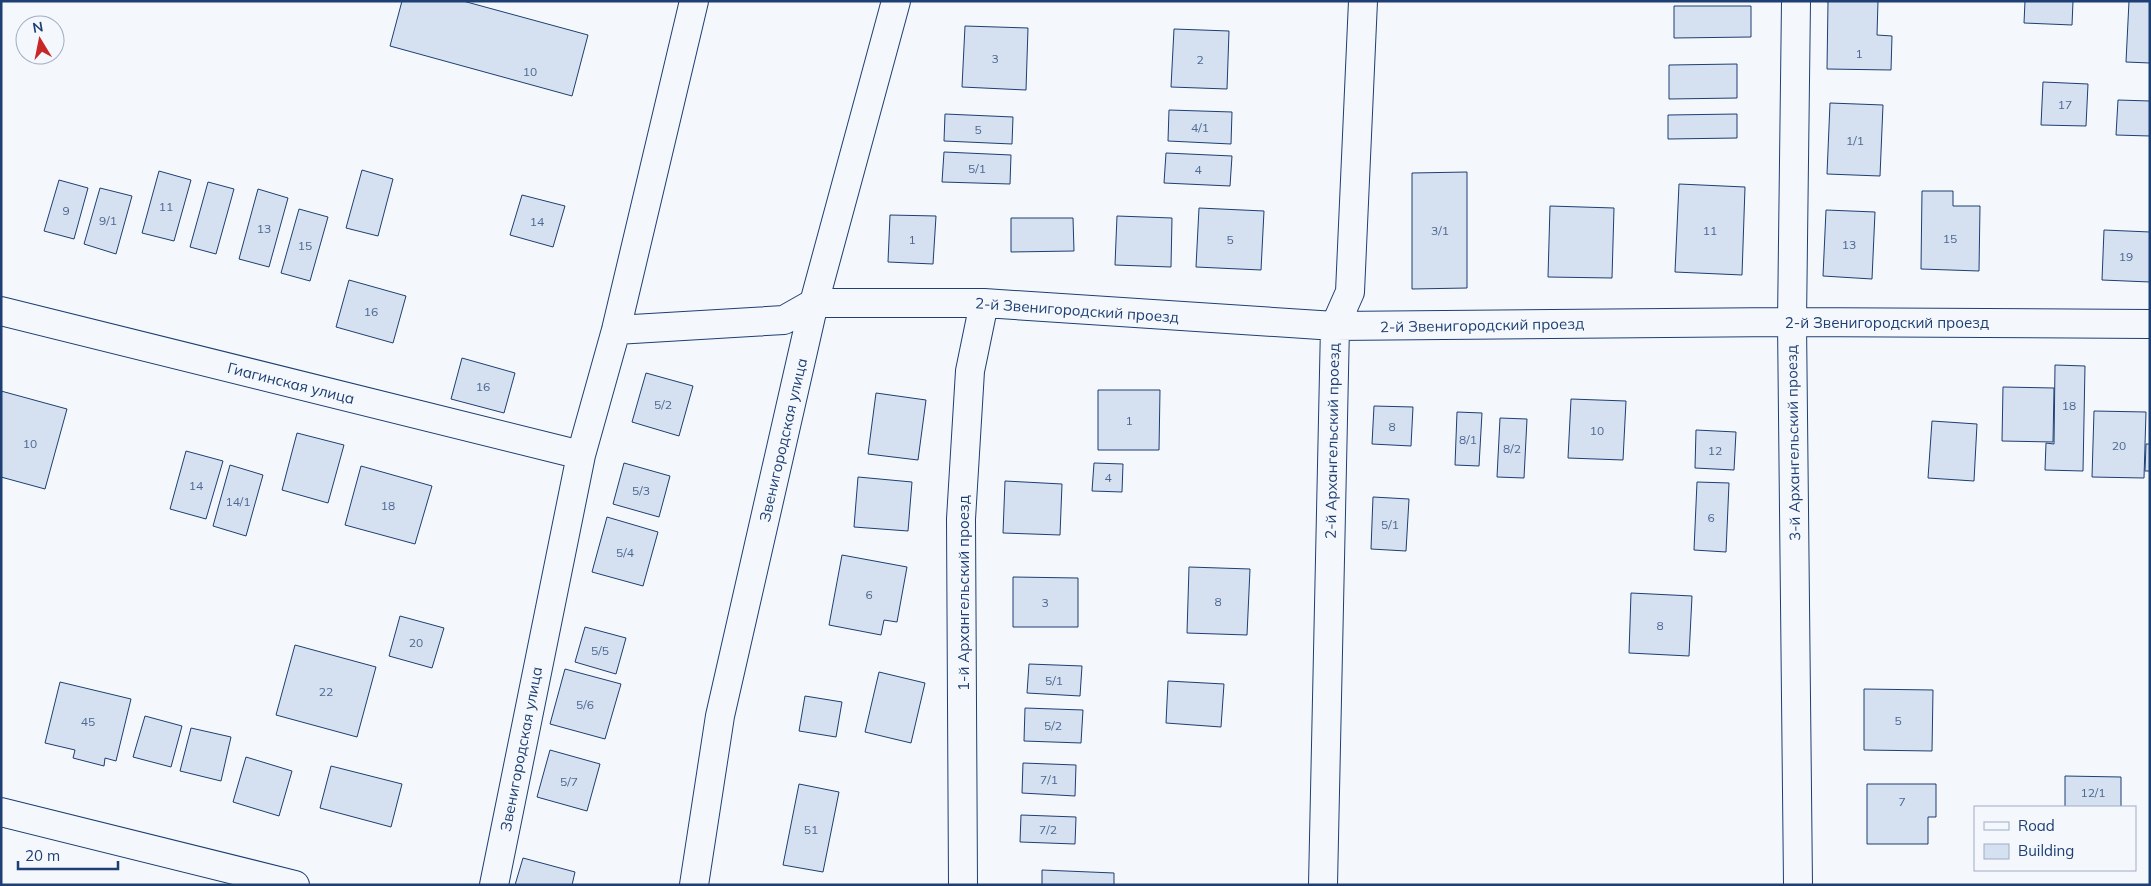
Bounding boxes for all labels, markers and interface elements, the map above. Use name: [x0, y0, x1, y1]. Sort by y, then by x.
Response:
north arrow: [15, 15, 65, 65]
text: N: [31, 17, 45, 37]
house number: 1: [1855, 46, 1863, 61]
house number: 3: [991, 51, 999, 66]
house number: 2: [1196, 52, 1204, 67]
house number: 10: [523, 64, 537, 79]
house number: 17: [2058, 97, 2072, 112]
house number: 4/1: [1191, 120, 1209, 135]
house number: 5: [974, 122, 982, 137]
house number: 1/1: [1846, 133, 1864, 148]
house number: 5/1: [968, 161, 986, 176]
house number: 4: [1194, 162, 1202, 177]
house number: 11: [159, 199, 173, 214]
house number: 9: [62, 203, 70, 218]
house number: 9/1: [99, 213, 117, 228]
house number: 14: [530, 214, 544, 229]
house number: 13: [257, 221, 271, 236]
house number: 3/1: [1431, 223, 1449, 238]
house number: 11: [1703, 223, 1717, 238]
house number: 15: [1943, 231, 1957, 246]
house number: 1: [908, 232, 916, 247]
house number: 5: [1226, 232, 1234, 247]
house number: 13: [1842, 237, 1856, 252]
house number: 15: [298, 238, 312, 253]
house number: 19: [2119, 249, 2133, 264]
street label: 2-й Звенигородский проезд: [974, 293, 1180, 327]
house number: 16: [364, 304, 378, 319]
street label: 2-й Звенигородский проезд: [1785, 313, 1989, 332]
street label: 2-й Звенигородский проезд: [1380, 314, 1584, 336]
street label: 2-й Архангельский проезд: [1321, 343, 1343, 539]
street label: 3-й Архангельский проезд: [1782, 345, 1804, 541]
street label: Звенигородская улица: [755, 356, 811, 524]
street label: Гиагинская улица: [225, 358, 357, 408]
house number: 16: [476, 379, 490, 394]
house number: 5/2: [654, 397, 672, 412]
house number: 18: [2062, 398, 2076, 413]
house number: 1: [1125, 413, 1133, 428]
house number: 8: [1388, 419, 1396, 434]
house number: 10: [1590, 423, 1604, 438]
house number: 8/1: [1459, 432, 1477, 447]
house number: 10: [23, 436, 37, 451]
house number: 20: [2112, 438, 2126, 453]
house number: 8/2: [1503, 441, 1521, 456]
house number: 12: [1708, 443, 1722, 458]
house number: 4: [1104, 470, 1112, 485]
house number: 14: [189, 478, 203, 493]
house number: 5/3: [632, 483, 650, 498]
house number: 14/1: [225, 494, 251, 509]
street label: 1-й Архангельский проезд: [954, 495, 973, 691]
house number: 18: [381, 498, 395, 513]
house number: 6: [1707, 510, 1715, 525]
house number: 5/1: [1381, 517, 1399, 532]
house number: 5/4: [616, 545, 634, 560]
house number: 6: [865, 587, 873, 602]
house number: 8: [1214, 594, 1222, 609]
house number: 3: [1041, 595, 1049, 610]
house number: 8: [1656, 618, 1664, 633]
house number: 20: [409, 635, 423, 650]
house number: 5/5: [591, 643, 609, 658]
street label: Звенигородская улица: [496, 665, 546, 833]
house number: 5/1: [1045, 673, 1063, 688]
house number: 22: [319, 684, 333, 699]
house number: 5/6: [576, 697, 594, 712]
house number: 5: [1894, 713, 1902, 728]
house number: 45: [81, 714, 95, 729]
house number: 5/2: [1044, 718, 1062, 733]
house number: 7/1: [1040, 772, 1058, 787]
house number: 5/7: [560, 774, 578, 789]
house number: 12/1: [2080, 785, 2106, 800]
house number: 7: [1898, 794, 1906, 809]
legend: [1974, 806, 2136, 871]
text: Road: [2018, 816, 2055, 835]
house number: 51: [804, 822, 818, 837]
house number: 7/2: [1039, 822, 1057, 837]
scale bar: [18, 838, 118, 870]
text: Building: [2018, 841, 2074, 860]
text: 20 m: [25, 846, 60, 865]

